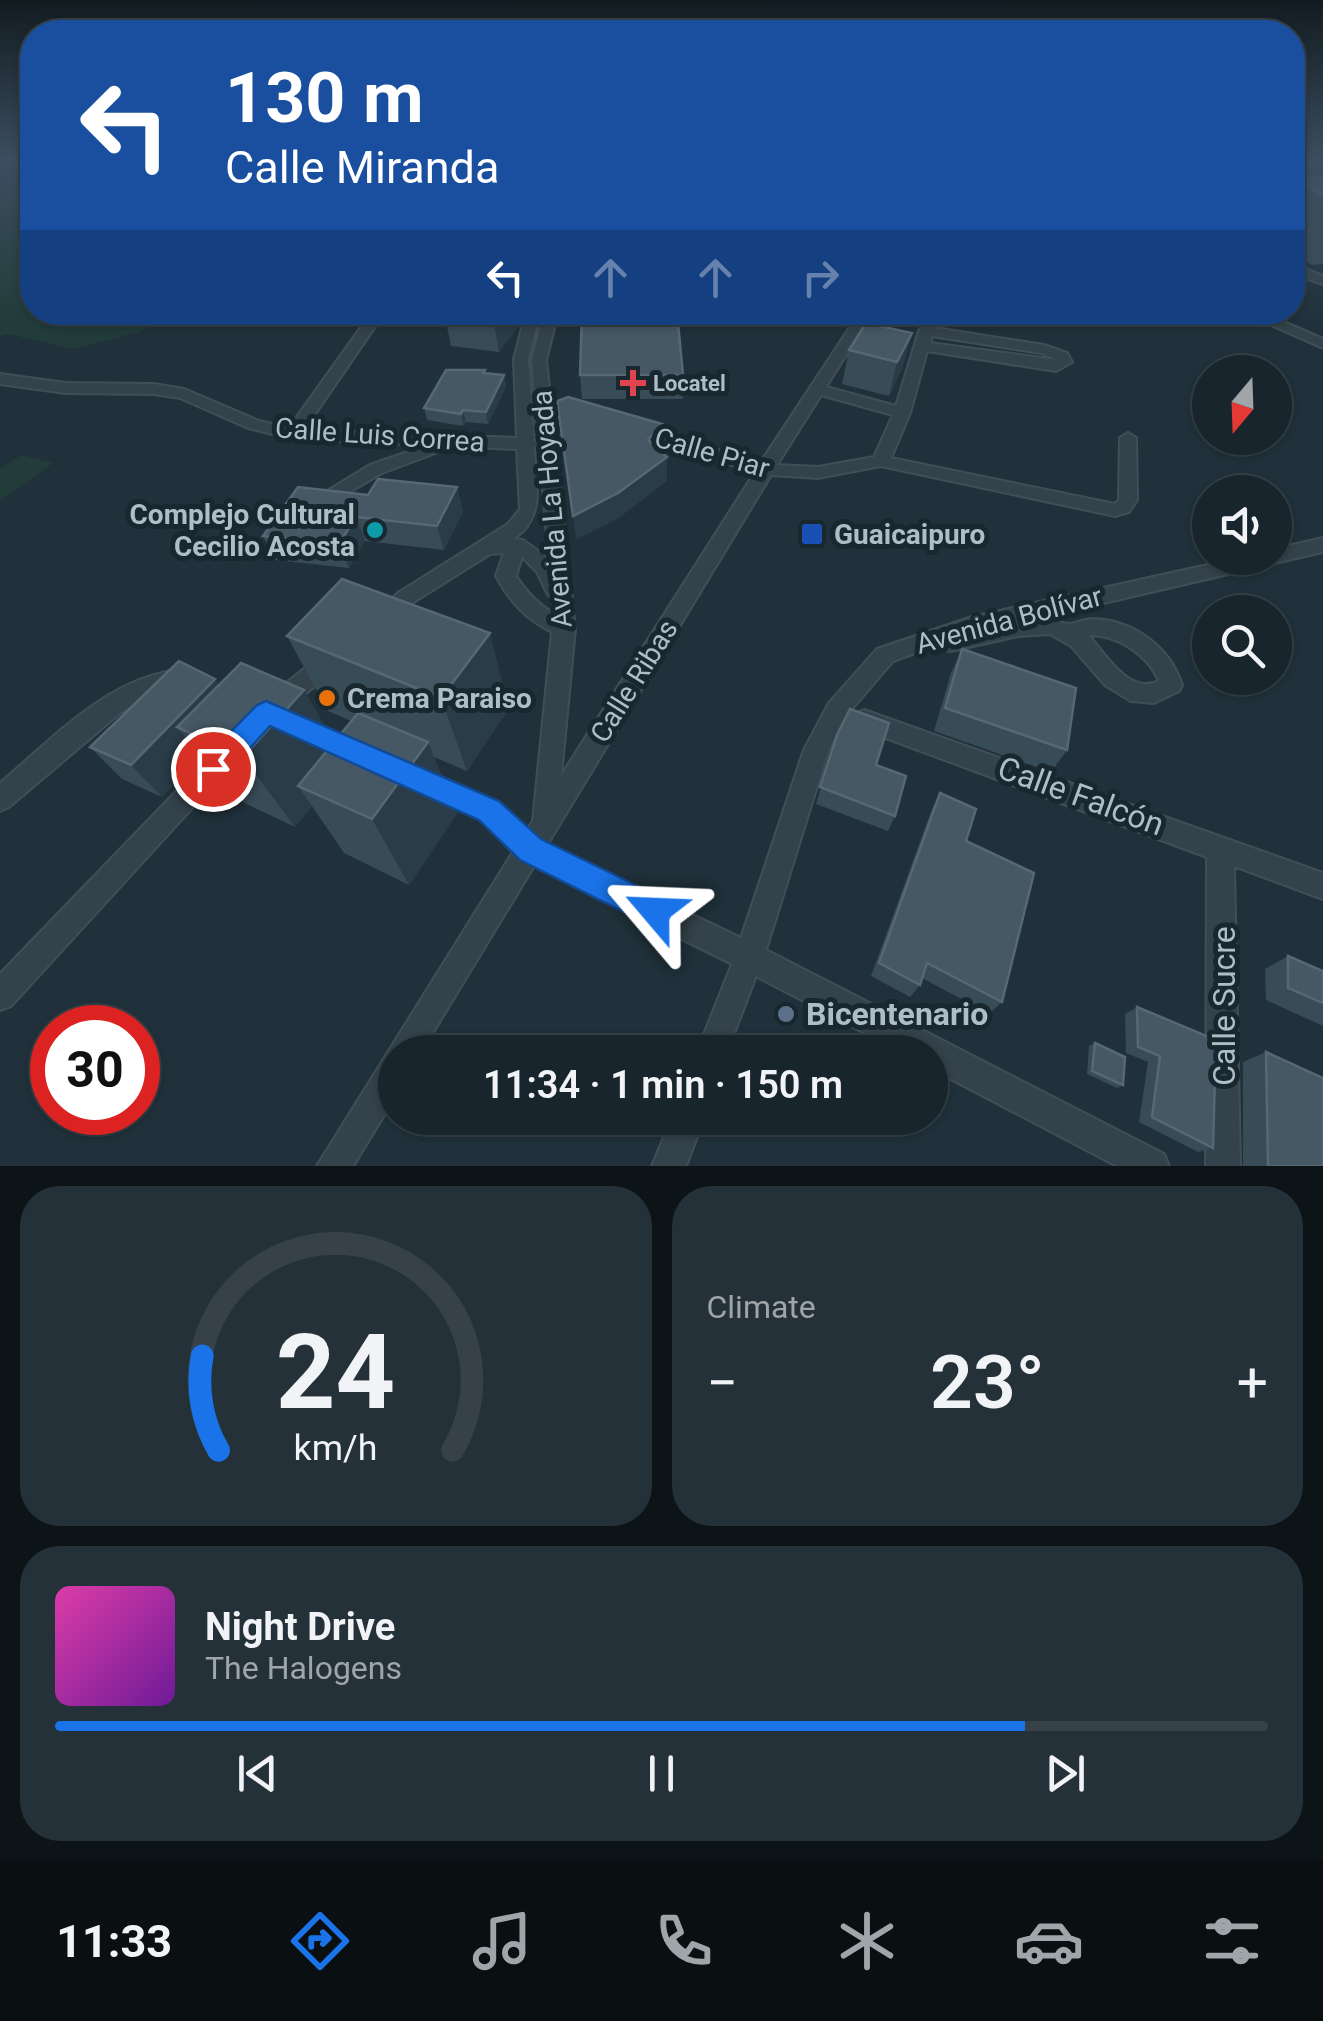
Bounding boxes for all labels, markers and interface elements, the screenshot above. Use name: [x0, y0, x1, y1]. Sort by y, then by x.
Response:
text: 130 m: [225, 57, 424, 139]
icon: left: [60, 60, 190, 190]
text: Calle Miranda: [225, 141, 499, 194]
icon: left: [478, 250, 533, 305]
icon: ahead: [583, 250, 638, 305]
icon: ahead: [688, 250, 743, 305]
icon: right: [793, 250, 848, 305]
north arrow: [1192, 355, 1292, 455]
map controls: [1192, 355, 1292, 695]
place label: Locatel: [653, 371, 726, 396]
marker: Locatel: [622, 372, 644, 394]
street label: Avenida La Hoyada: [525, 389, 579, 629]
street label: Calle Luis Correa: [274, 411, 486, 459]
street label: Calle Piar: [651, 421, 774, 485]
button: sound: [1192, 475, 1292, 575]
place label: Complejo Cultural Cecilio Acosta: [130, 498, 355, 563]
place label: Guaicaipuro: [834, 518, 985, 551]
marker: Complejo Cultural Cecilio Acosta: [364, 519, 386, 541]
marker: Guaicaipuro: [799, 521, 825, 547]
street label: Avenida Bolívar: [912, 579, 1106, 661]
button: search: [1192, 595, 1292, 695]
street label: Calle Ribas: [583, 614, 685, 748]
place label: Crema Paraiso: [347, 682, 532, 715]
marker: Crema Paraiso: [316, 687, 338, 709]
pin: [171, 727, 256, 812]
icon: arrive: [186, 742, 241, 797]
street label: Calle Falcón: [993, 748, 1169, 844]
position arrow: [603, 859, 707, 963]
street label: Calle Sucre: [1205, 926, 1243, 1086]
place label: Bicentenario: [806, 995, 988, 1033]
marker: Bicentenario: [775, 1003, 797, 1025]
speed limit sign: 30: [30, 1005, 160, 1135]
text: 11:34 · 1 min · 150 m: [483, 1063, 843, 1107]
text: Climate: [707, 1288, 816, 1326]
text: 24: [276, 1312, 395, 1433]
text: 23°: [930, 1338, 1045, 1426]
text: −: [707, 1351, 738, 1415]
text: +: [1237, 1351, 1268, 1415]
text: km/h: [294, 1427, 378, 1469]
text: Night Drive: [205, 1605, 395, 1649]
text: The Halogens: [205, 1649, 402, 1687]
icon: previous: [230, 1746, 285, 1801]
icon: pause: [634, 1746, 689, 1801]
icon: next: [1038, 1746, 1093, 1801]
icon: directions: [285, 1906, 355, 1976]
icon: music: [467, 1906, 537, 1976]
icon: phone: [649, 1906, 719, 1976]
icon: climate: [832, 1906, 902, 1976]
icon: car: [1014, 1906, 1084, 1976]
icon: filters: [1197, 1906, 1267, 1976]
text: 11:33: [56, 1915, 172, 1968]

